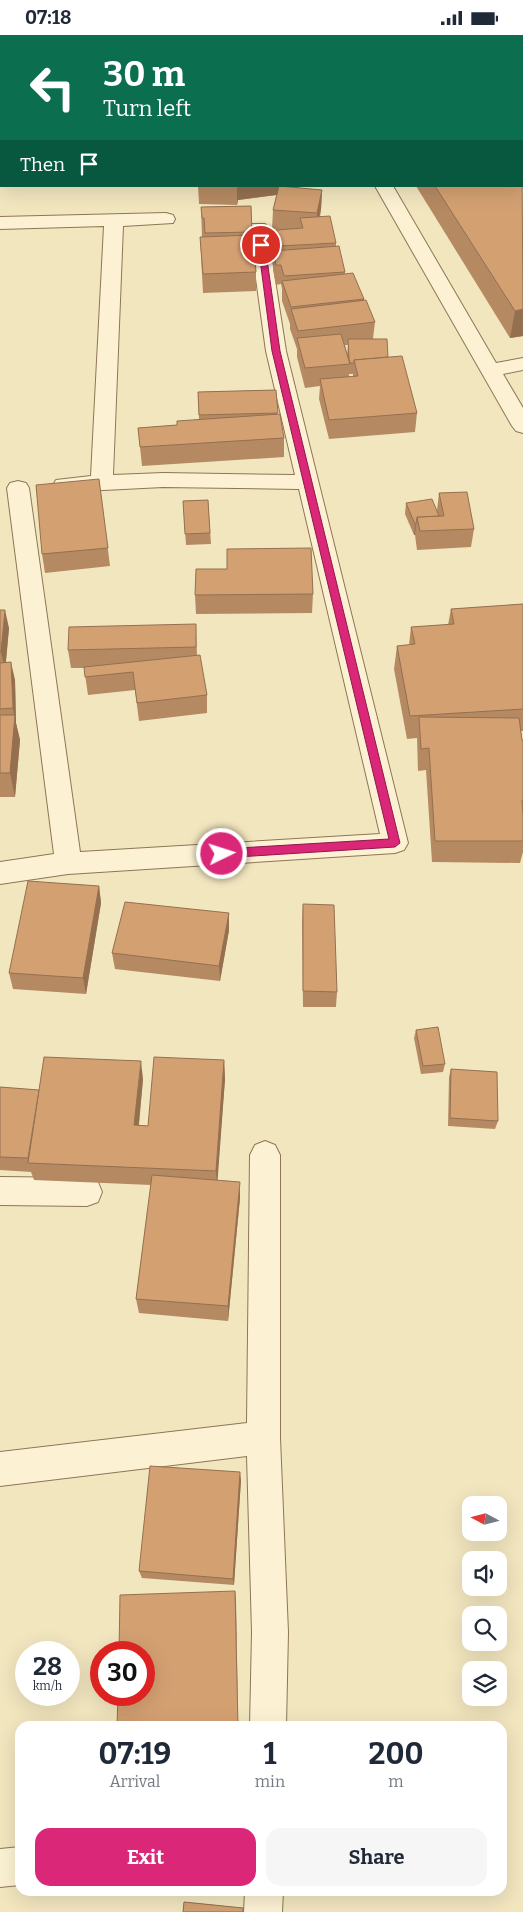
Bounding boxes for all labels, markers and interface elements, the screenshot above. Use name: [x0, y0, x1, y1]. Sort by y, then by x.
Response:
text: 07:18: [25, 6, 71, 29]
text: 30 m: [103, 53, 185, 95]
icon: left: [20, 55, 85, 120]
text: Turn left: [103, 95, 191, 122]
icon: arrive: [75, 150, 103, 178]
text: Then: [20, 153, 65, 176]
pin: [240, 224, 282, 266]
icon: arrive: [247, 231, 275, 259]
position arrow: [195, 827, 247, 879]
north arrow: [462, 1496, 508, 1541]
map controls: [462, 1496, 507, 1706]
button: sound: [462, 1551, 507, 1596]
button: search: [462, 1606, 507, 1651]
speed limit sign: 30: [90, 1641, 155, 1706]
text: 28: [33, 1652, 62, 1682]
button: layers: [462, 1661, 507, 1706]
text: km/h: [33, 1679, 62, 1693]
text: 07:19: [98, 1736, 171, 1772]
text: 1: [263, 1736, 276, 1772]
text: 200: [369, 1736, 424, 1772]
text: Arrival: [110, 1772, 160, 1791]
text: min: [255, 1772, 285, 1791]
text: m: [388, 1772, 404, 1791]
button: Exit: [35, 1828, 256, 1886]
button: Share: [266, 1828, 487, 1886]

